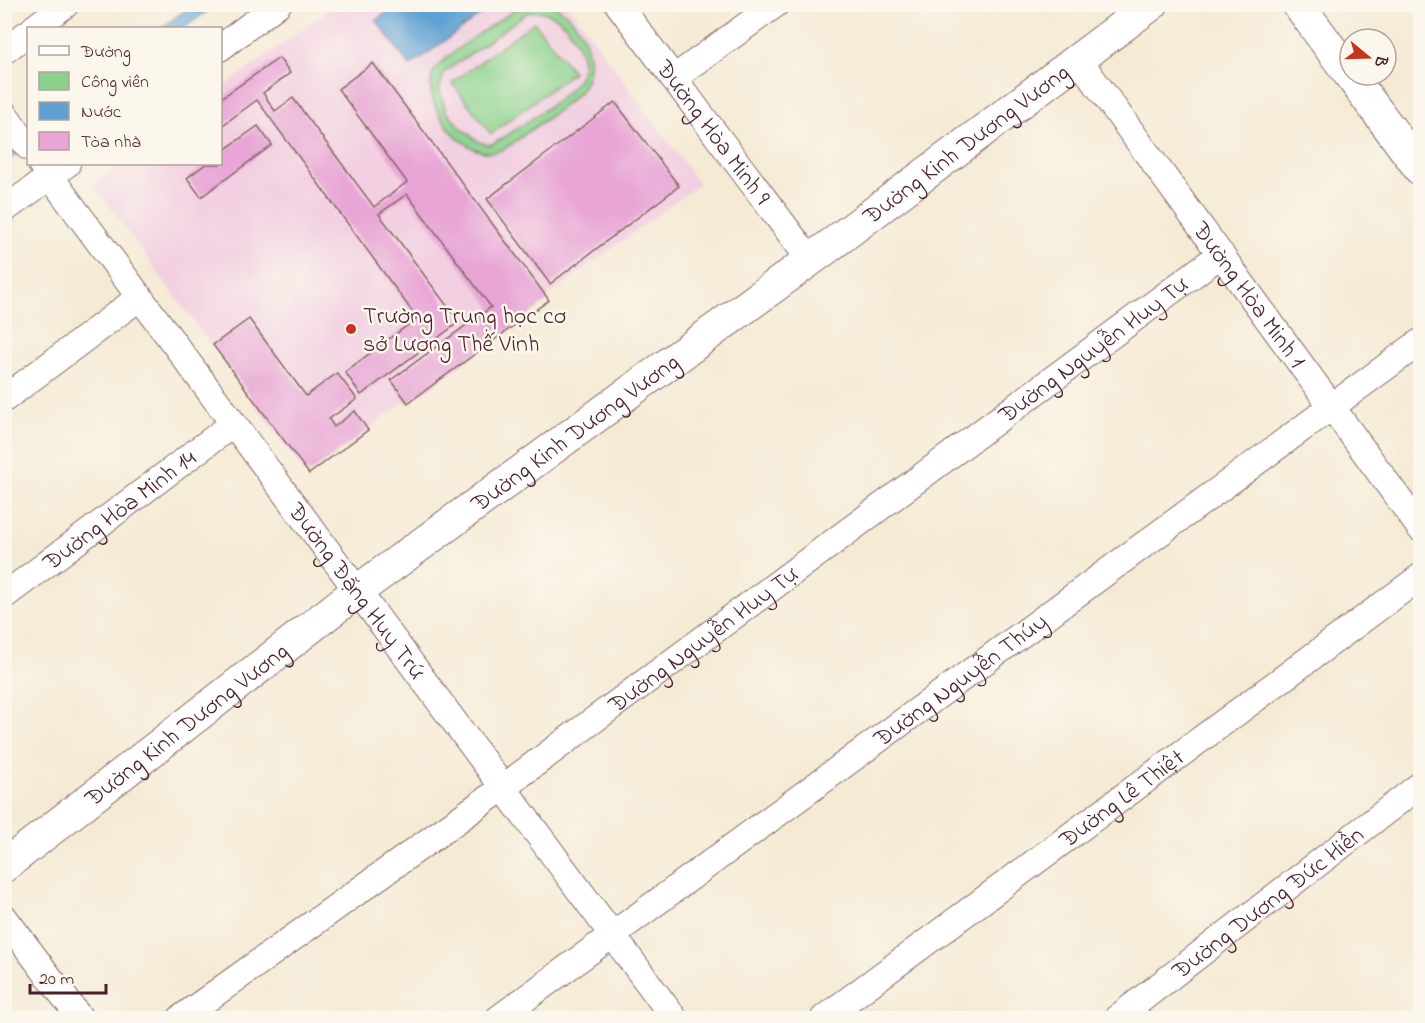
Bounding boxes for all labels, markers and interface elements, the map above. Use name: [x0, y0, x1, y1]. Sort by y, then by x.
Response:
legend: [27, 27, 222, 165]
north arrow: [1338, 27, 1398, 87]
text: Đường: [80, 40, 131, 67]
text: B: [1367, 51, 1394, 70]
street label: Đường Hòa Minh 9: [645, 53, 778, 214]
street label: Đường Kinh Dương Vương: [856, 57, 1078, 235]
text: Công viên: [81, 70, 149, 97]
text: Nước: [81, 100, 121, 126]
text: Tòa nhà: [81, 130, 141, 156]
street label: Đường Hòa Minh 1: [1182, 215, 1313, 377]
street label: Đường Nguyễn Huy Tự: [991, 269, 1197, 434]
place label: Trường Trung học cơ sở Lương Thế Vinh: [363, 300, 566, 363]
marker: Trường Trung học cơ sở Lương Thế Vinh: [344, 322, 358, 336]
street label: Đường Kinh Dương Vương: [464, 346, 688, 523]
street label: Đường Hòa Minh 14: [36, 442, 205, 581]
street label: Đường Đặng Huy Trứ: [277, 495, 433, 688]
street label: Đường Nguyễn Huy Tự: [601, 559, 807, 724]
street label: Đường Nguyễn Thúy: [867, 606, 1056, 758]
street label: Đường Kinh Dương Vương: [78, 635, 297, 817]
street label: Đường Lê Thiệt: [1052, 742, 1193, 859]
street label: Đường Dương Đức Hiền: [1165, 819, 1372, 990]
scale bar: [30, 957, 106, 995]
text: 20 m: [39, 967, 74, 993]

